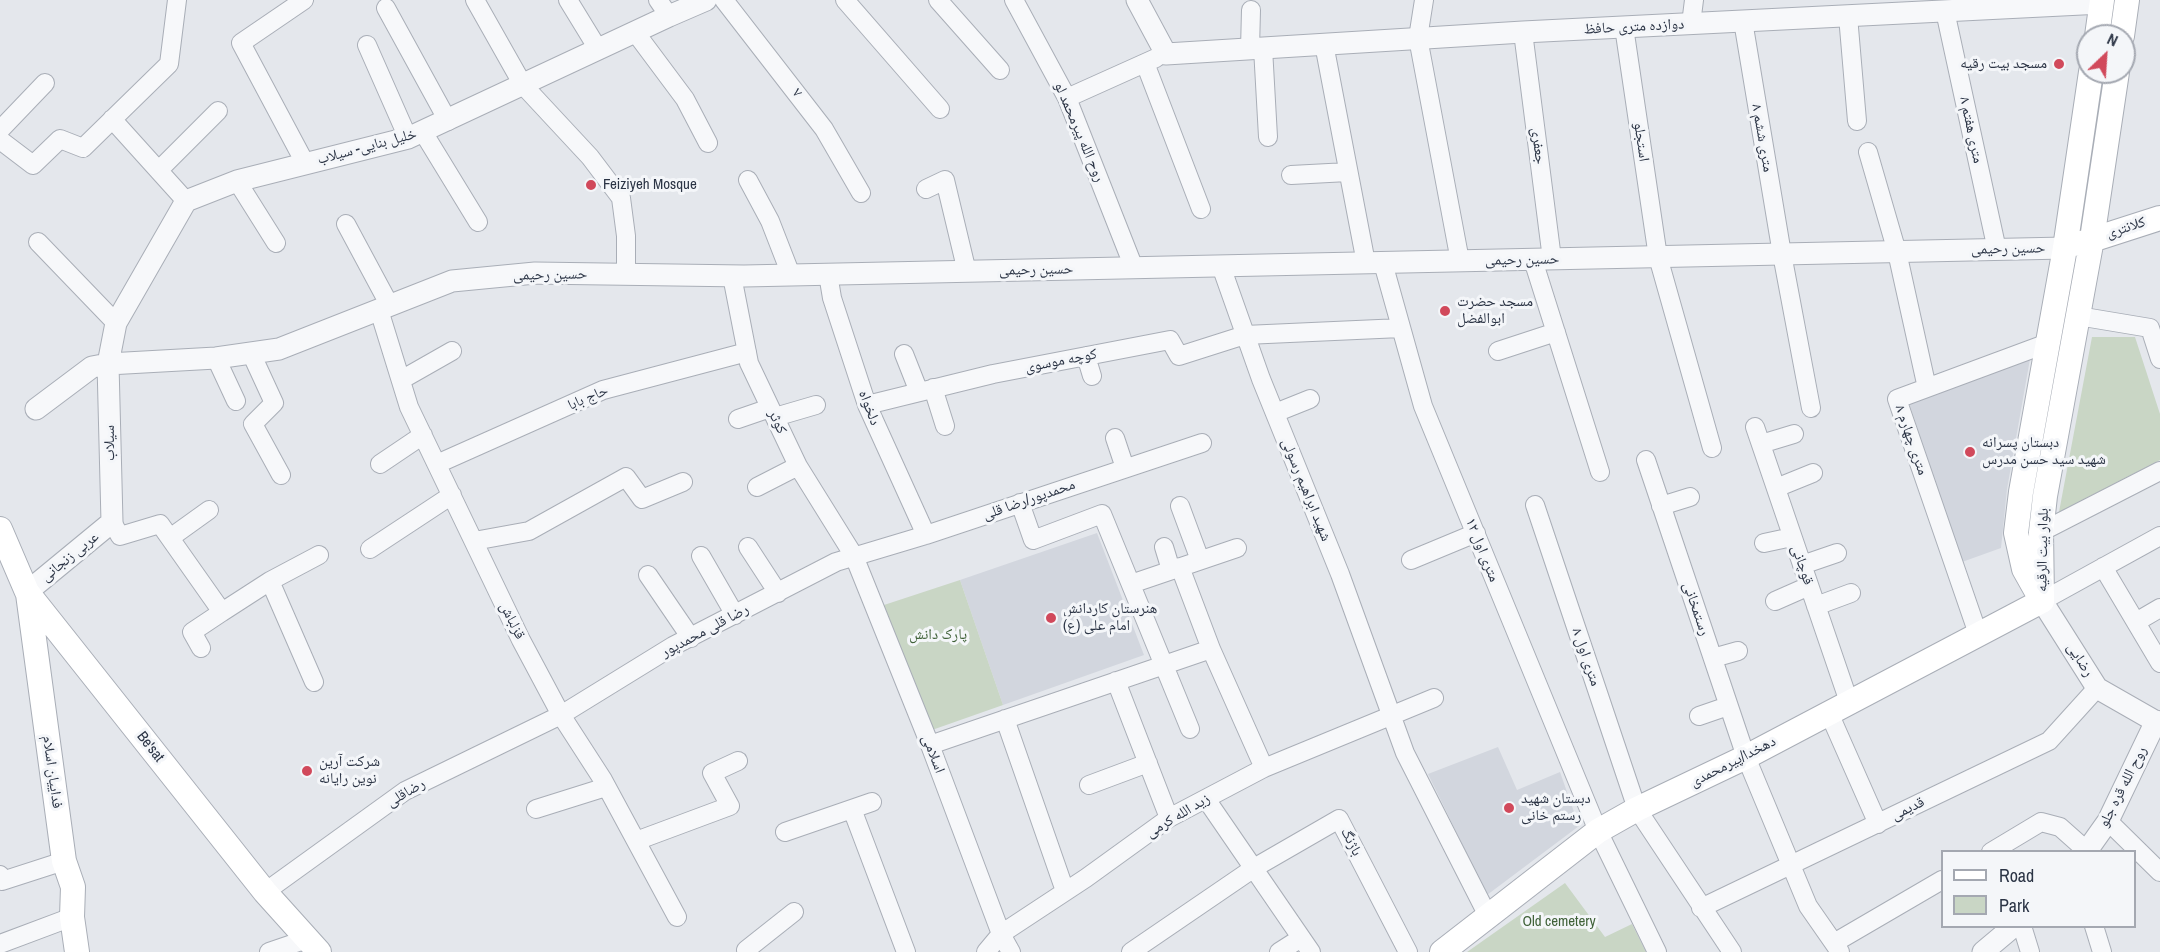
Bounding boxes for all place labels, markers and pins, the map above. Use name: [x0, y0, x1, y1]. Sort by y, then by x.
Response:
place label: مسجد بیت رقیه: [1960, 55, 2047, 73]
marker: مسجد بیت رقیه: [2052, 57, 2066, 71]
place label: Feiziyeh Mosque: [603, 176, 697, 194]
marker: Feiziyeh Mosque: [584, 178, 598, 192]
place label: مسجد حضرت ابوالفضل: [1457, 293, 1533, 328]
marker: مسجد حضرت ابوالفضل: [1438, 304, 1452, 318]
place label: دبستان پسرانه شهید سید حسن مدرس: [1982, 434, 2106, 469]
marker: دبستان پسرانه شهید سید حسن مدرس: [1963, 445, 1977, 459]
place label: هنرستان کاردانش امام علی (ع): [1063, 600, 1157, 635]
marker: هنرستان کاردانش امام علی (ع): [1044, 611, 1058, 625]
place label: شرکت آرین نوین رایانه: [319, 753, 380, 788]
marker: شرکت آرین نوین رایانه: [300, 764, 314, 778]
place label: دبستان شهید رستم خانی: [1521, 790, 1591, 825]
marker: دبستان شهید رستم خانی: [1502, 801, 1516, 815]

